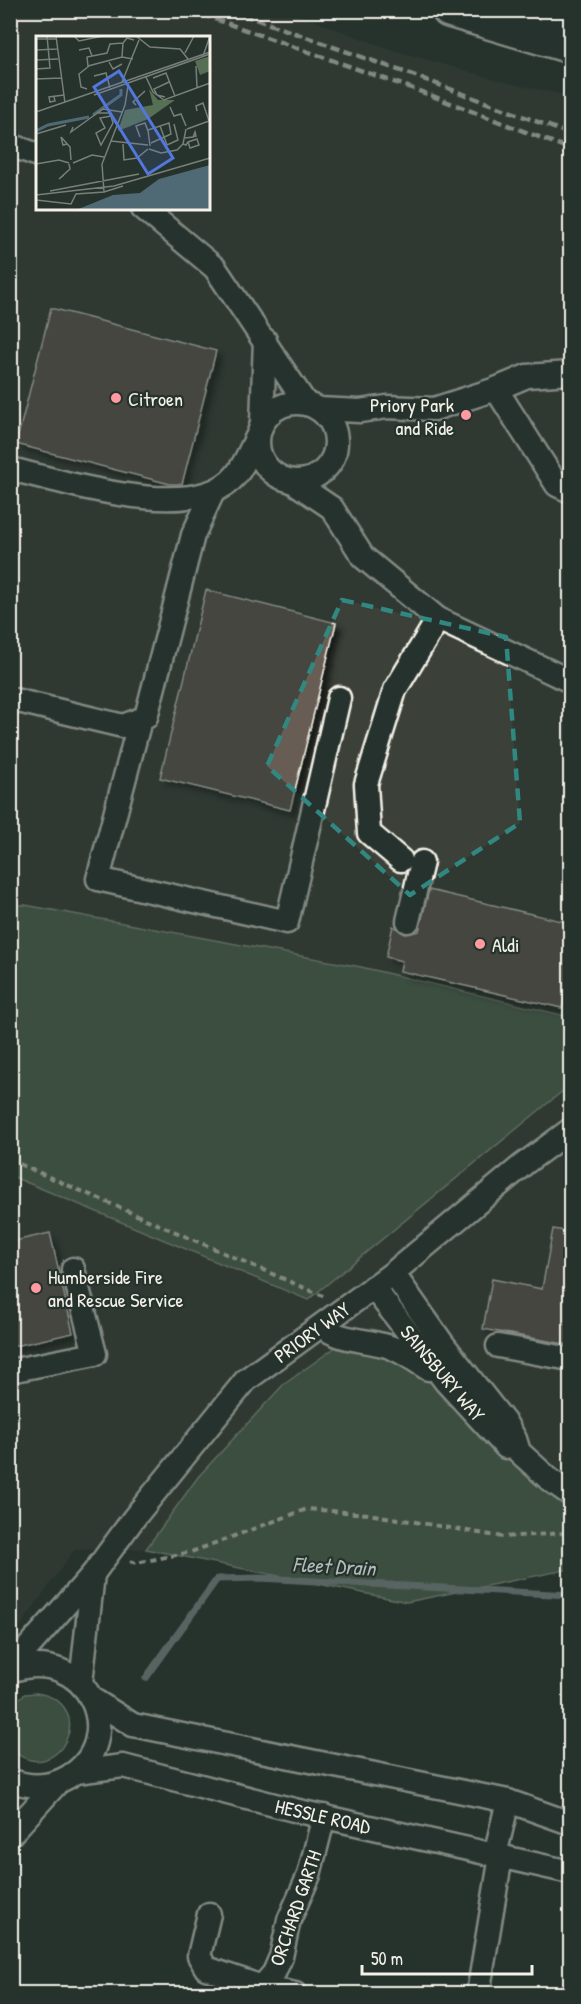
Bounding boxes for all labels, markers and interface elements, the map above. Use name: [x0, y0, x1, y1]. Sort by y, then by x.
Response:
inset map: [36, 36, 210, 210]
place label: Citroen: [128, 385, 183, 412]
marker: Citroen: [109, 391, 123, 405]
place label: Priory Park and Ride: [370, 391, 454, 441]
marker: Priory Park and Ride: [459, 408, 473, 422]
place label: Aldi: [492, 931, 519, 958]
marker: Aldi: [473, 937, 487, 951]
place label: Humberside Fire and Rescue Service: [48, 1263, 183, 1313]
marker: Humberside Fire and Rescue Service: [29, 1281, 43, 1295]
street label: PRIORY WAY: [268, 1295, 356, 1369]
street label: SAINSBURY WAY: [395, 1319, 491, 1427]
water label: Fleet Drain: [292, 1549, 378, 1583]
street label: HESSLE ROAD: [273, 1792, 374, 1840]
street label: ORCHARD GARTH: [263, 1847, 327, 1969]
scale bar: [362, 1938, 532, 1976]
text: 50 m: [371, 1946, 403, 1971]

